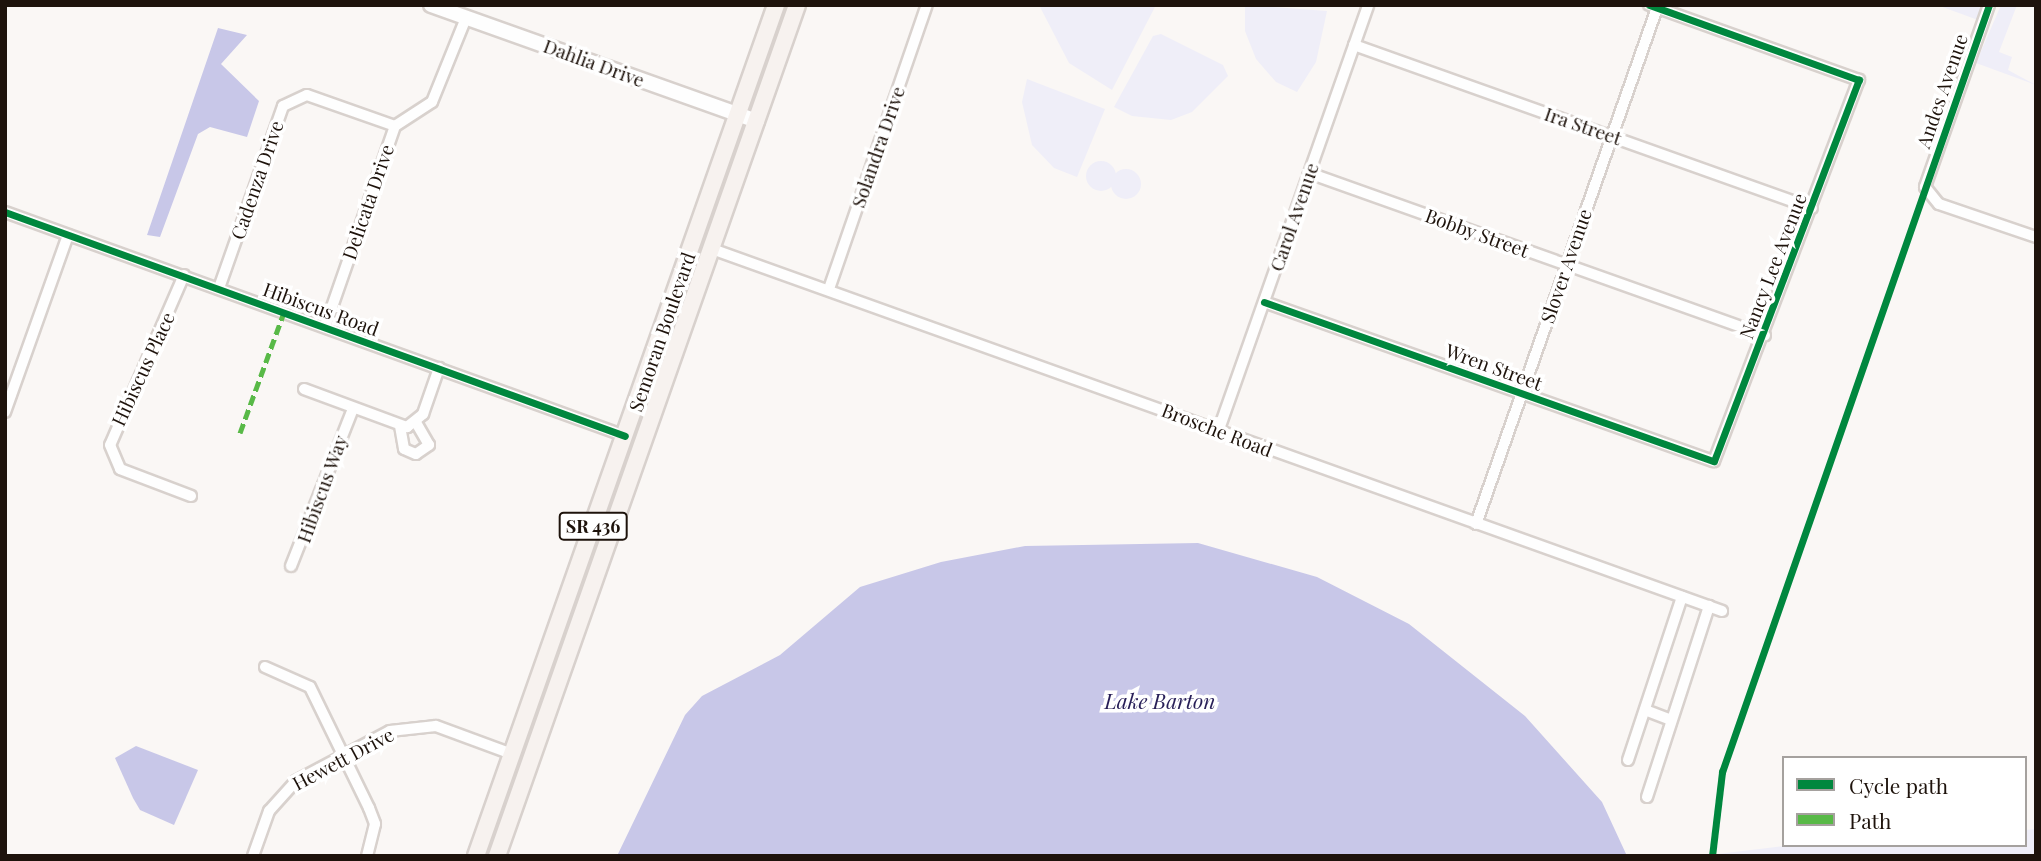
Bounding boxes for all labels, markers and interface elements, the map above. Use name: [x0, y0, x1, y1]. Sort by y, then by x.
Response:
street label: Andes Avenue: [1912, 31, 1972, 151]
street label: Dahlia Drive: [540, 34, 648, 92]
street label: Solandra Drive: [847, 83, 909, 211]
street label: Ira Street: [1541, 102, 1625, 150]
street label: Cadenza Drive: [226, 118, 288, 242]
street label: Delicata Drive: [338, 141, 398, 263]
street label: Carol Avenue: [1265, 160, 1323, 274]
street label: Nancy Lee Avenue: [1735, 189, 1811, 343]
street label: Bobby Street: [1422, 204, 1532, 262]
street label: Slover Avenue: [1536, 205, 1596, 327]
street label: Semoran Boulevard: [624, 249, 700, 415]
street label: Hibiscus Road: [260, 278, 382, 340]
street label: Hibiscus Place: [107, 308, 179, 430]
street label: Wren Street: [1443, 339, 1545, 395]
street label: Brosche Road: [1158, 398, 1276, 462]
street label: Hibiscus Way: [292, 432, 352, 546]
road number: SR 436: [558, 512, 628, 540]
water label: Lake Barton: [1104, 687, 1216, 713]
street label: Hewett Drive: [288, 723, 398, 795]
legend: [1782, 756, 2027, 847]
text: Cycle path: [1849, 771, 1948, 799]
text: Path: [1849, 806, 1891, 834]

